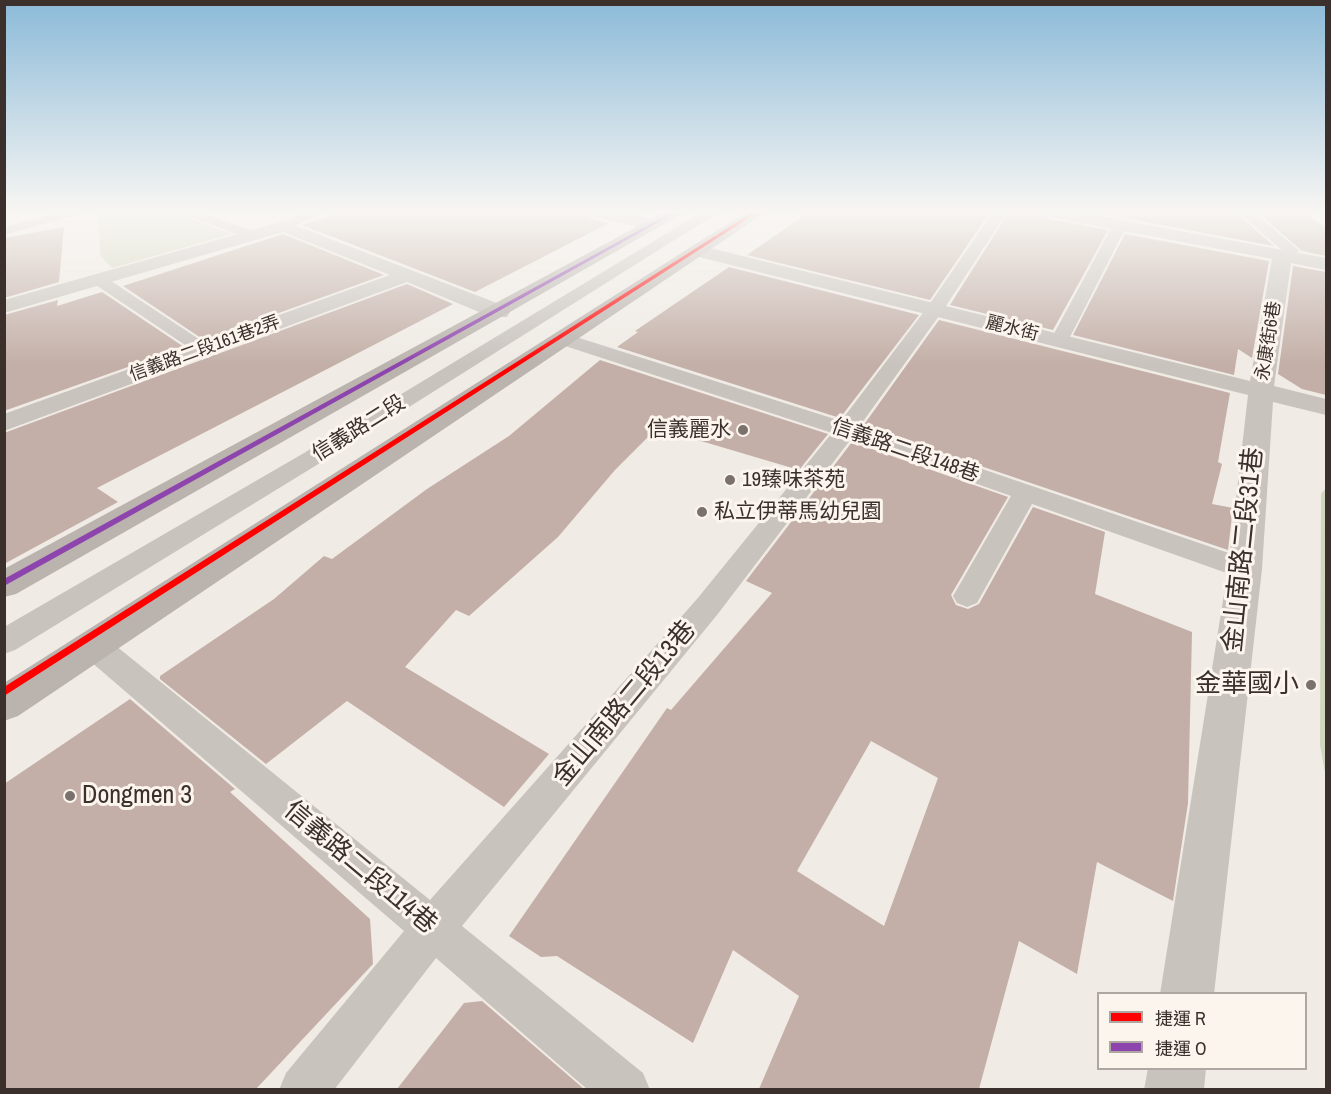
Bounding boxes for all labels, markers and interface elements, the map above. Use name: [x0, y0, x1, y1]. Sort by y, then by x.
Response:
street label: 永康街6巷: [1252, 300, 1286, 382]
street label: 信義路二段161巷2弄: [127, 312, 283, 386]
street label: 麗水街: [983, 312, 1041, 346]
street label: 信義路二段: [308, 390, 410, 468]
street label: 信義路二段148巷: [828, 414, 982, 488]
place label: 信義麗水: [647, 417, 731, 443]
marker: 信義麗水: [736, 423, 750, 437]
street label: 金山南路二段31巷: [1218, 446, 1270, 654]
place label: 19臻味茶苑: [742, 467, 845, 493]
marker: 19臻味茶苑: [723, 473, 737, 487]
place label: 私立伊蒂馬幼兒園: [714, 499, 882, 525]
marker: 私立伊蒂馬幼兒園: [695, 505, 709, 519]
street label: 金山南路二段13巷: [547, 615, 703, 793]
place label: 金華國小: [1195, 669, 1299, 701]
marker: 金華國小: [1304, 678, 1318, 692]
place label: Dongmen 3: [82, 780, 192, 812]
marker: Dongmen 3: [63, 789, 77, 803]
street label: 信義路二段114巷: [277, 795, 443, 941]
legend: [1097, 992, 1307, 1070]
text: 捷運 R: [1155, 1006, 1206, 1031]
text: 捷運 O: [1155, 1036, 1207, 1061]

